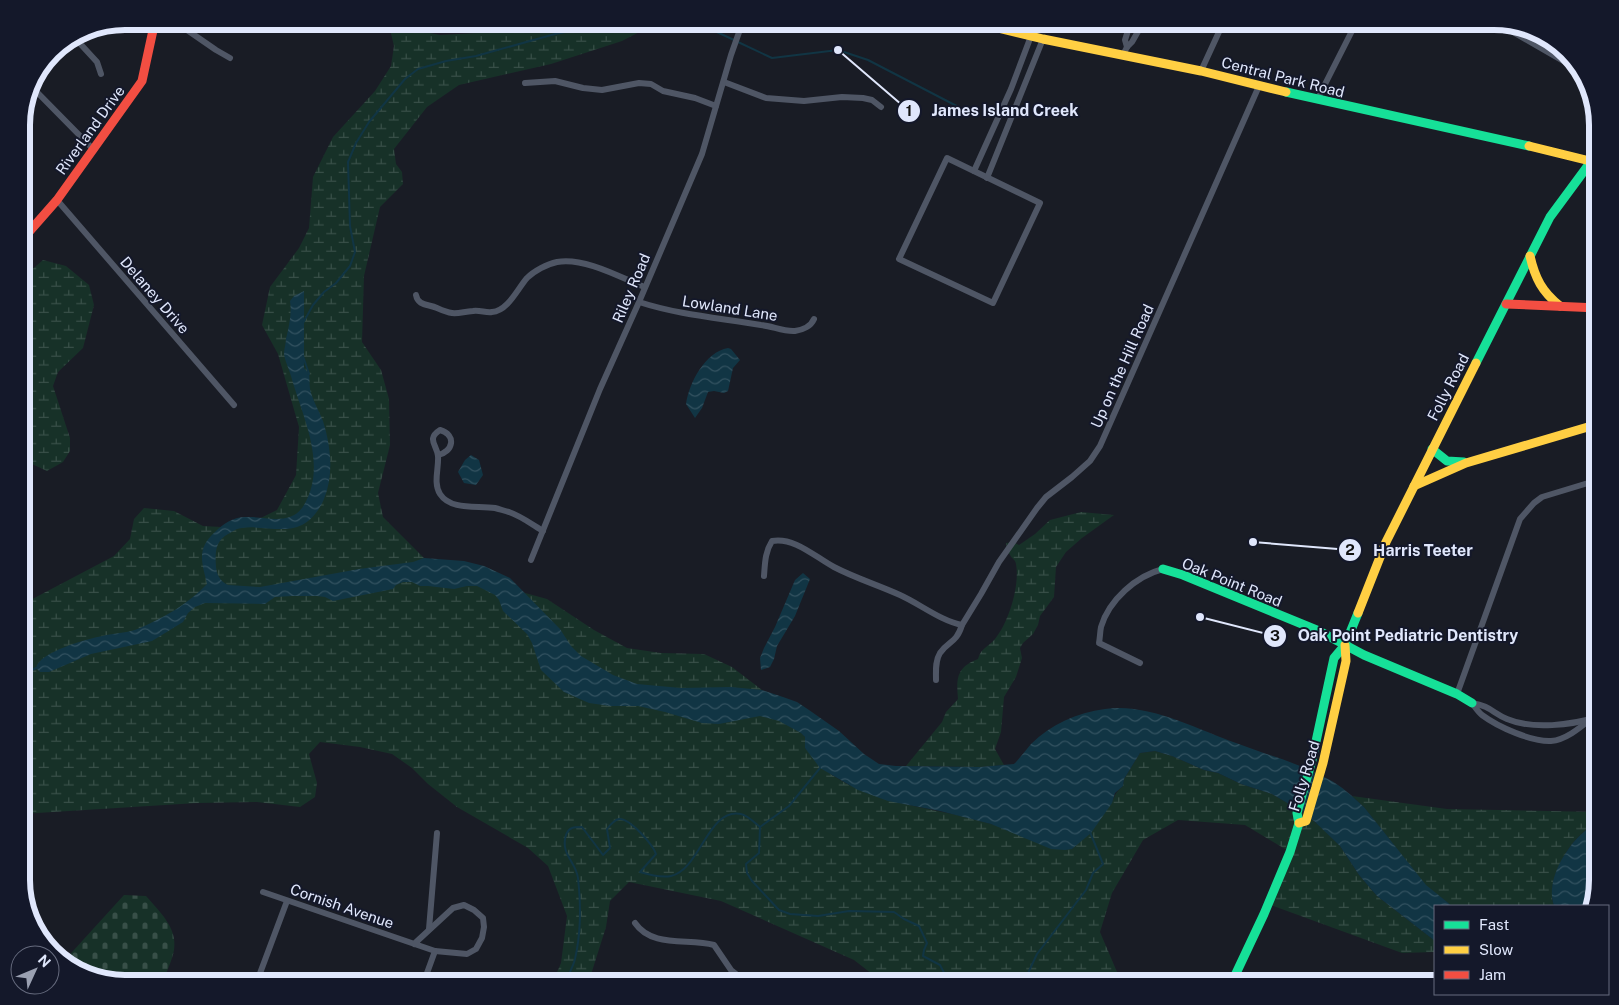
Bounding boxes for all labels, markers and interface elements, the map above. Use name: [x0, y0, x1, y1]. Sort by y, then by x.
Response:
street label: Central Park Road: [1220, 53, 1346, 101]
street label: Riverland Drive: [52, 82, 128, 178]
callout: James Island Creek: [897, 95, 1089, 126]
text: James Island Creek: [931, 101, 1079, 120]
text: 1: [906, 102, 912, 119]
street label: Riley Road: [609, 251, 653, 325]
street label: Delaney Drive: [117, 253, 193, 337]
street label: Lowland Lane: [681, 292, 779, 324]
street label: Up on the Hill Road: [1087, 302, 1157, 430]
street label: Folly Road: [1424, 351, 1472, 423]
callout: Harris Teeter: [1338, 535, 1483, 566]
text: 2: [1345, 541, 1355, 558]
text: Harris Teeter: [1373, 541, 1473, 560]
street label: Oak Point Road: [1180, 554, 1284, 610]
callout: Oak Point Pediatric Dentistry: [1263, 620, 1528, 651]
text: Oak Point Pediatric Dentistry: [1298, 626, 1518, 645]
text: 3: [1270, 627, 1280, 644]
street label: Folly Road: [1285, 739, 1323, 813]
street label: Cornish Avenue: [288, 880, 396, 932]
legend: [1434, 905, 1609, 995]
text: Fast: [1479, 916, 1509, 933]
text: Slow: [1479, 941, 1514, 958]
north arrow: [10, 945, 60, 995]
text: N: [35, 951, 54, 970]
text: Jam: [1479, 966, 1506, 983]

